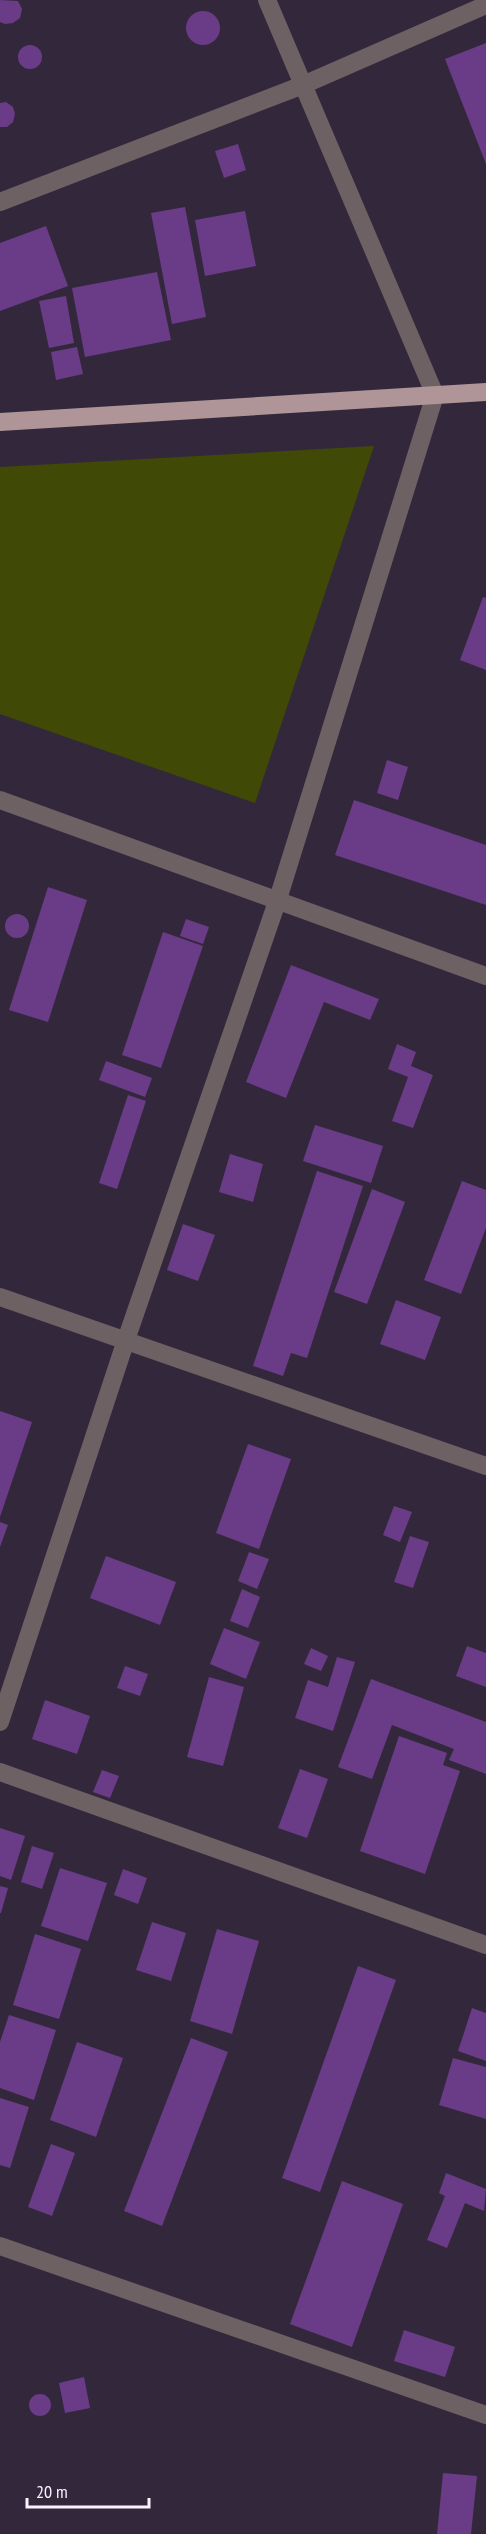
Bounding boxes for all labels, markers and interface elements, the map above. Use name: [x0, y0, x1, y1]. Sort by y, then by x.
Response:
scale bar: [27, 2471, 148, 2509]
text: 20 m: [36, 2480, 68, 2503]

